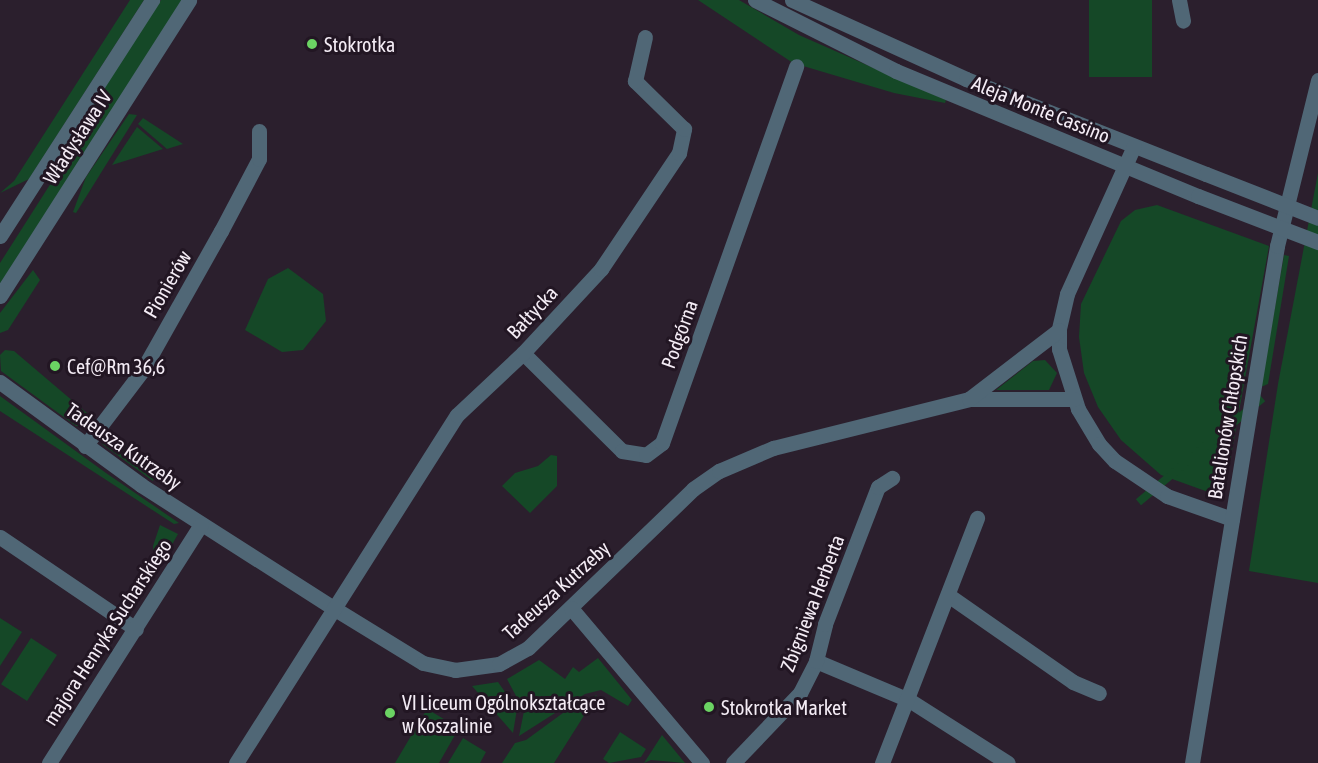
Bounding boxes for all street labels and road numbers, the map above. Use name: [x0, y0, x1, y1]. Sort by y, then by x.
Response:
street label: Aleja Monte Cassino: [969, 70, 1113, 148]
street label: Władysława IV: [38, 86, 116, 188]
street label: Pionierów: [138, 246, 196, 322]
street label: Bałtycka: [502, 281, 562, 343]
street label: Podgórna: [656, 297, 702, 371]
street label: Batalionów Chłopskich: [1202, 333, 1252, 501]
street label: Tadeusza Kutrzeby: [62, 397, 186, 495]
street label: Zbigniewa Herberta: [775, 531, 849, 675]
street label: majora Henryka Sucharskiego: [38, 534, 176, 730]
street label: Tadeusza Kutrzeby: [498, 536, 614, 644]

